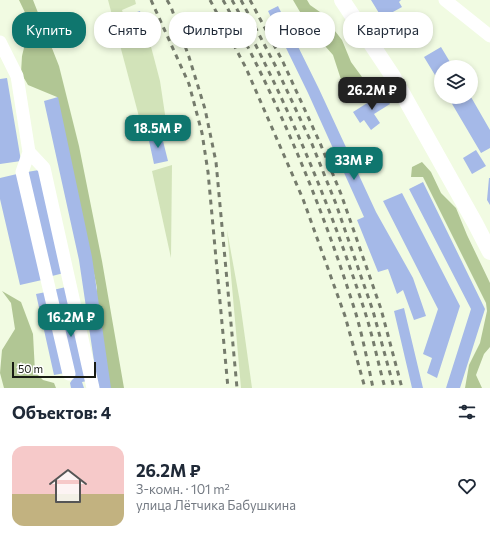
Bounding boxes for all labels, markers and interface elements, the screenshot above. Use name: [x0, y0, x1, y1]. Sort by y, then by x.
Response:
chip: Купить: [12, 12, 86, 48]
chip: Снять: [94, 12, 161, 48]
chip: Фильтры: [169, 12, 257, 48]
chip: Новое: [265, 12, 335, 48]
chip: Квартира: [343, 12, 433, 48]
map controls: [434, 60, 478, 104]
button: layers: [434, 60, 478, 104]
pin: 26.2M ₽: [335, 77, 409, 111]
text: 26.2M ₽: [347, 82, 397, 98]
pin: 18.5M ₽: [121, 115, 195, 149]
text: 18.5M ₽: [134, 120, 182, 136]
pin: 33M ₽: [326, 147, 382, 181]
text: 33M ₽: [335, 152, 373, 168]
pin: 16.2M ₽: [34, 304, 108, 338]
text: 16.2M ₽: [47, 309, 95, 325]
scale bar: [12, 360, 96, 379]
text: 50 m: [18, 362, 43, 375]
icon: filters: [456, 401, 478, 423]
text: Объектов: 4: [12, 402, 111, 423]
text: 26.2M ₽: [136, 460, 201, 481]
icon: home: [44, 462, 92, 510]
icon: heart: [456, 475, 478, 497]
text: 3-комн. · 101 m²: [136, 481, 230, 497]
text: улица Лётчика Бабушкина: [136, 497, 296, 513]

